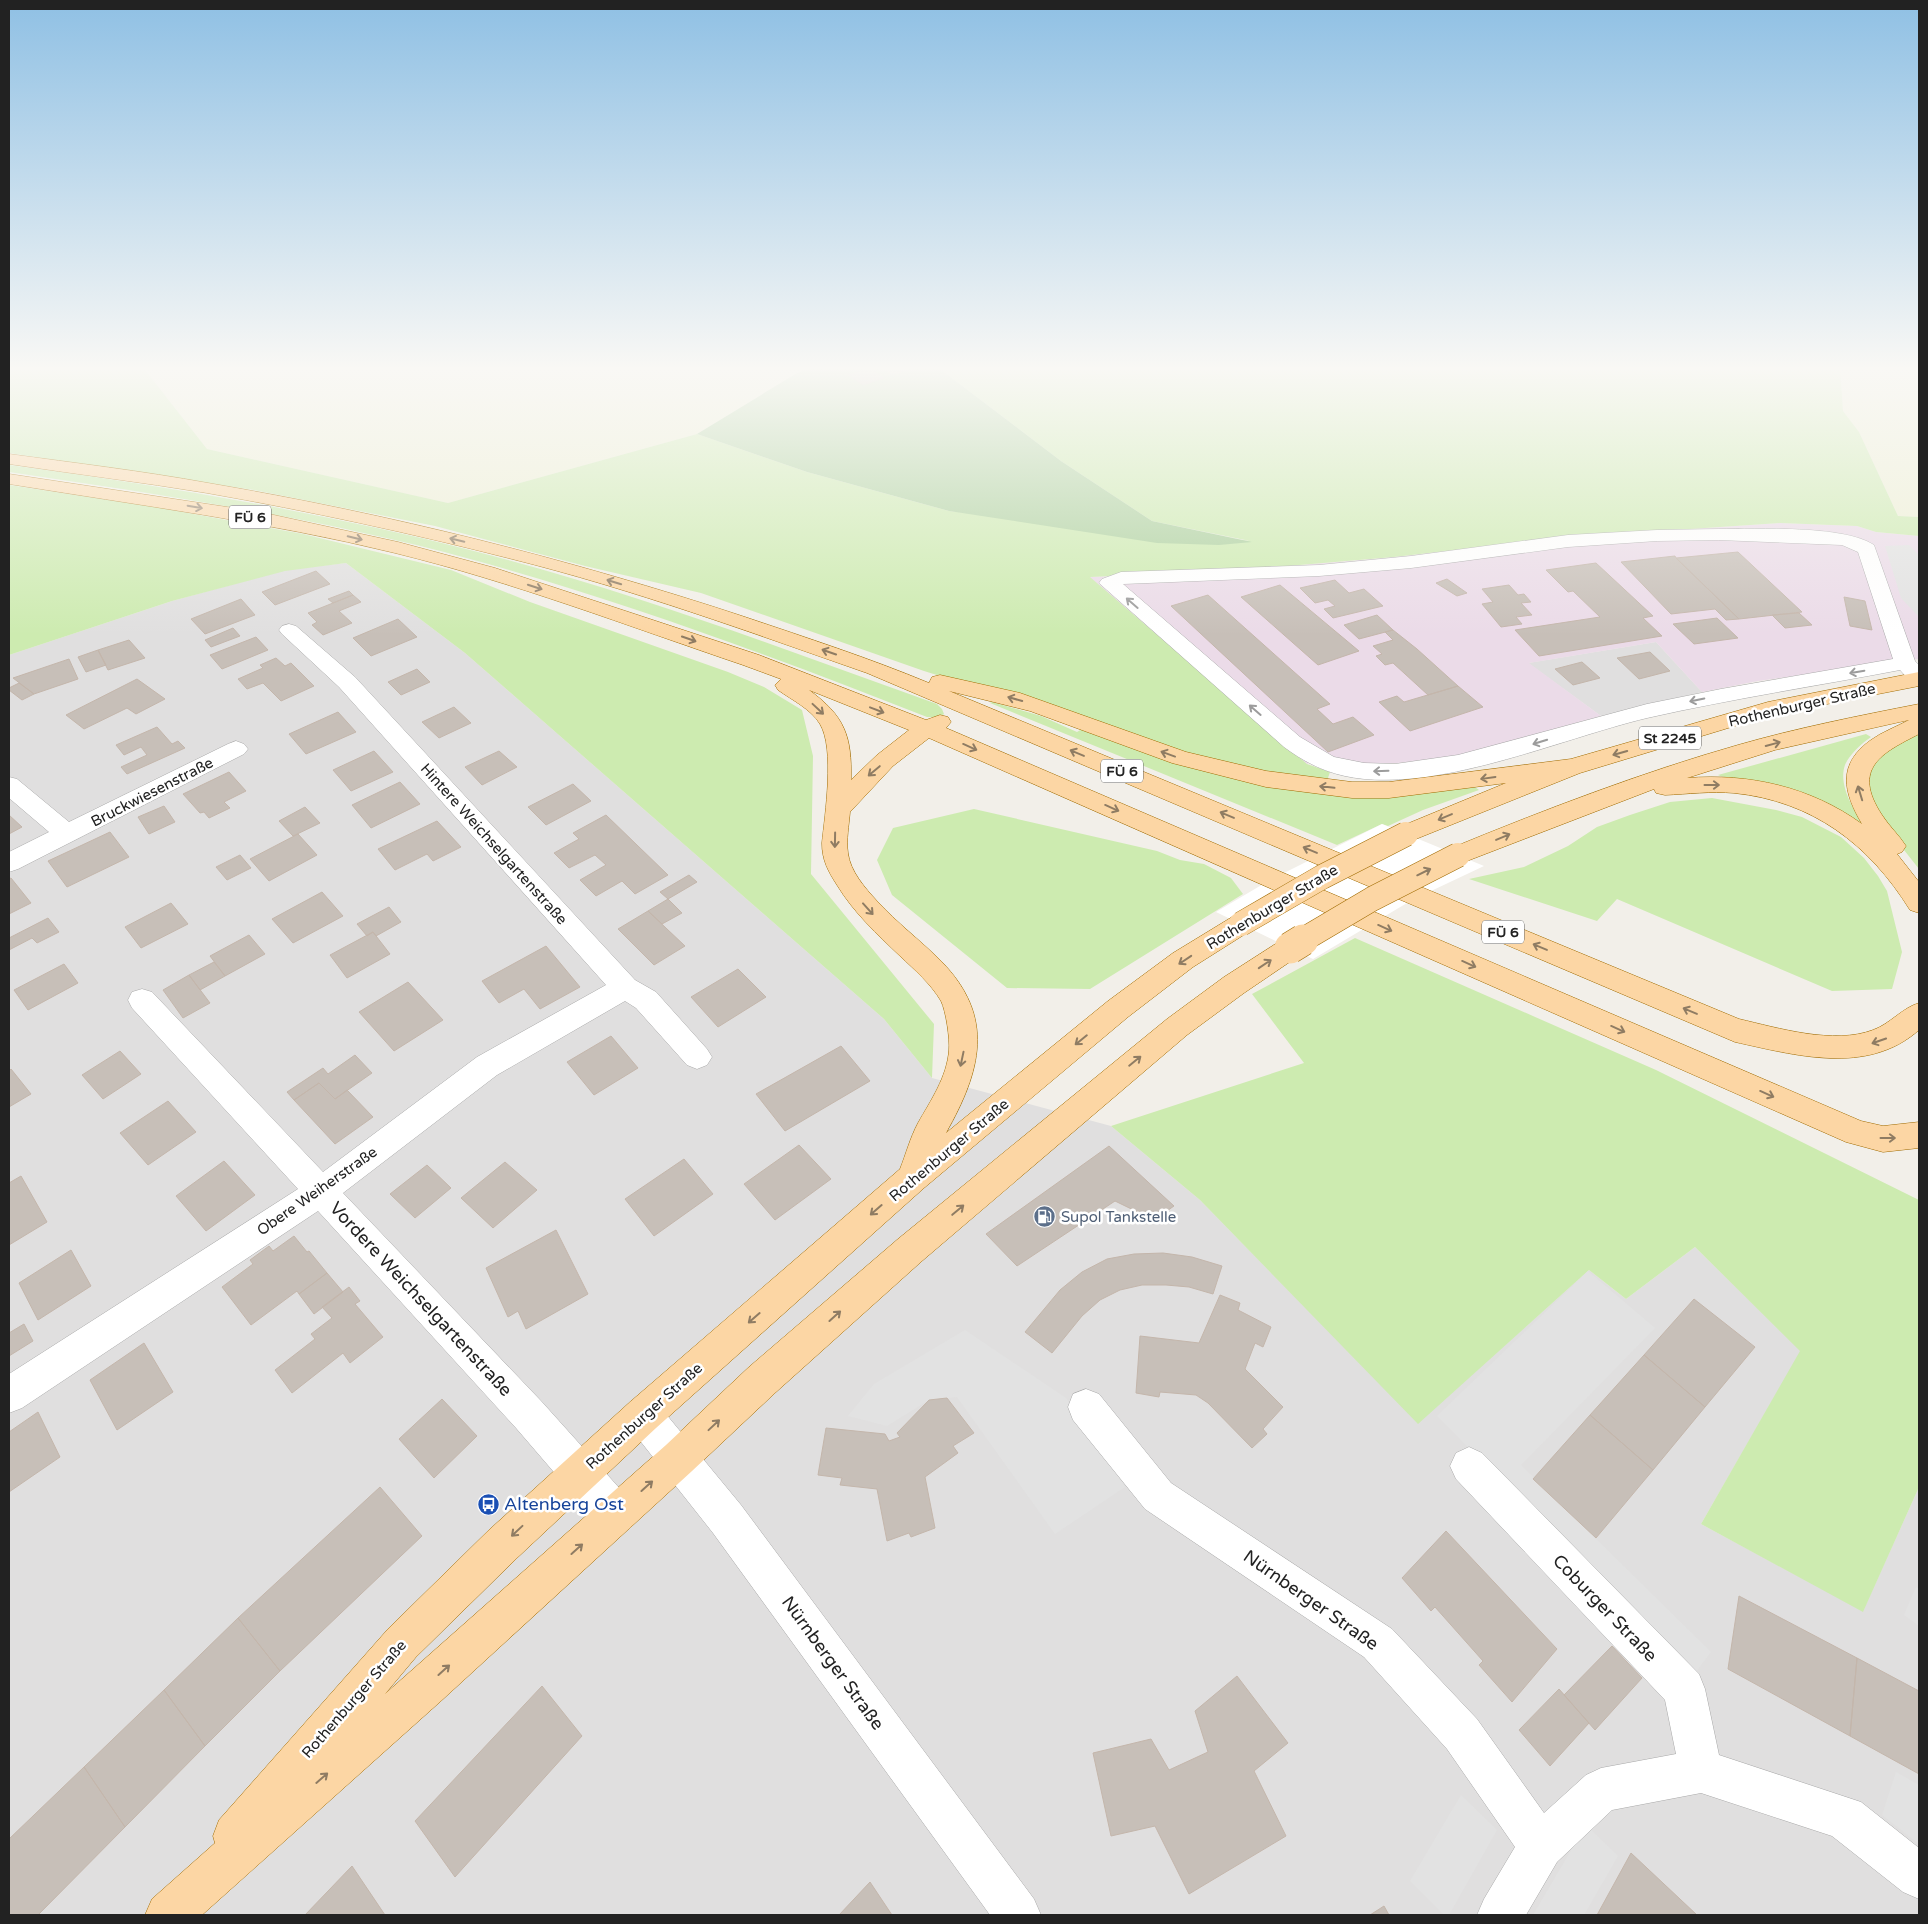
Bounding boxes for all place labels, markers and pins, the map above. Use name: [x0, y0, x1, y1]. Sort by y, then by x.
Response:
fuel station icon: Supol Tankstelle: [1033, 1205, 1057, 1229]
place label: Supol Tankstelle: [1061, 1208, 1176, 1226]
bus stop icon: Altenberg Ost: [476, 1492, 500, 1516]
place label: Altenberg Ost: [504, 1493, 624, 1515]

